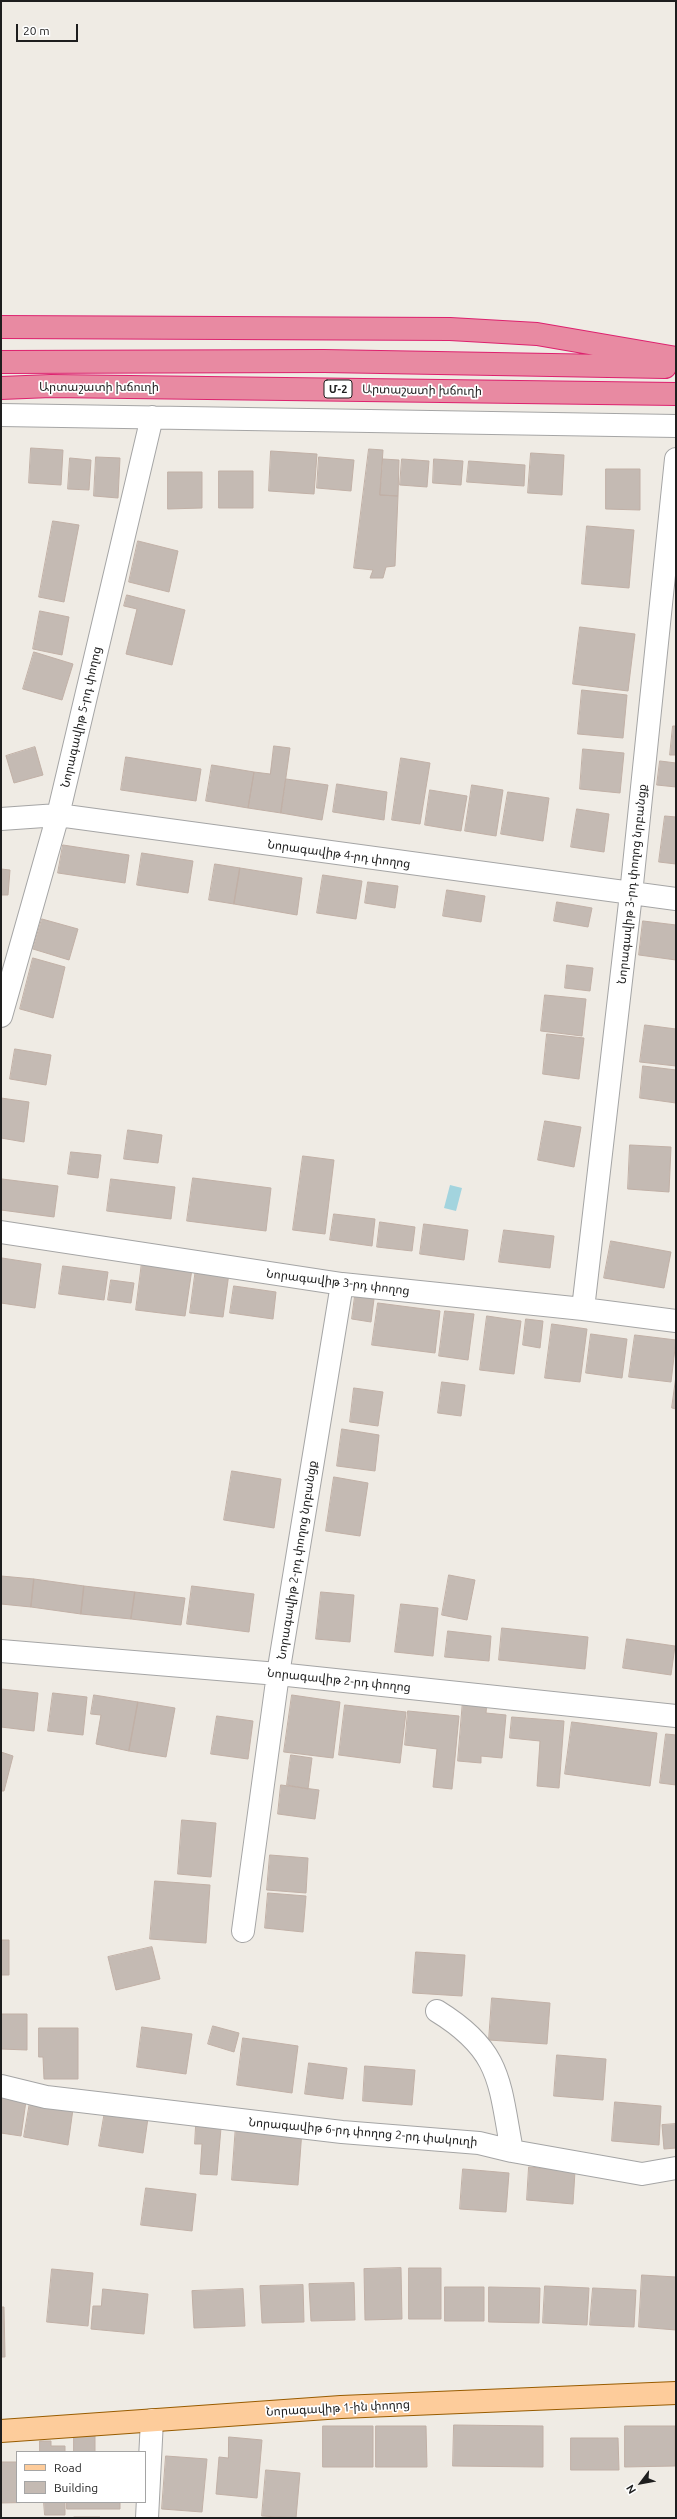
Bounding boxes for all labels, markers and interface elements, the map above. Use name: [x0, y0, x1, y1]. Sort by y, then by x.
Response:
scale bar: [18, 16, 80, 42]
text: 20 m: [23, 24, 50, 37]
street label: Արտաշատի խճուղի: [39, 380, 159, 394]
road number: Մ-2: [324, 380, 352, 398]
street label: Արտաշատի խճուղի: [362, 382, 482, 398]
street label: Նորագավիթ 5-րդ փողոց: [58, 645, 104, 789]
street label: Նորագավիթ 3-րդ փողոց նրբանցք: [614, 783, 650, 985]
street label: Նորագավիթ 4-րդ փողոց: [266, 837, 412, 871]
street label: Նորագավիթ 3-րդ փողոց: [265, 1266, 411, 1298]
street label: Նորագավիթ 2-րդ փողոց նրբանցք: [274, 1459, 320, 1661]
street label: Նորագավիթ 2-րդ փողոց: [266, 1665, 412, 1695]
street label: Նորագավիթ 6-րդ փողոց 2-րդ փակուղի: [248, 2115, 478, 2149]
street label: Նորագավիթ 1-ին փողոց: [266, 2397, 410, 2419]
legend: [16, 2451, 146, 2503]
text: Road: [54, 2461, 82, 2474]
north arrow: [621, 2463, 661, 2503]
text: Building: [54, 2481, 98, 2494]
text: N: [624, 2483, 638, 2496]

